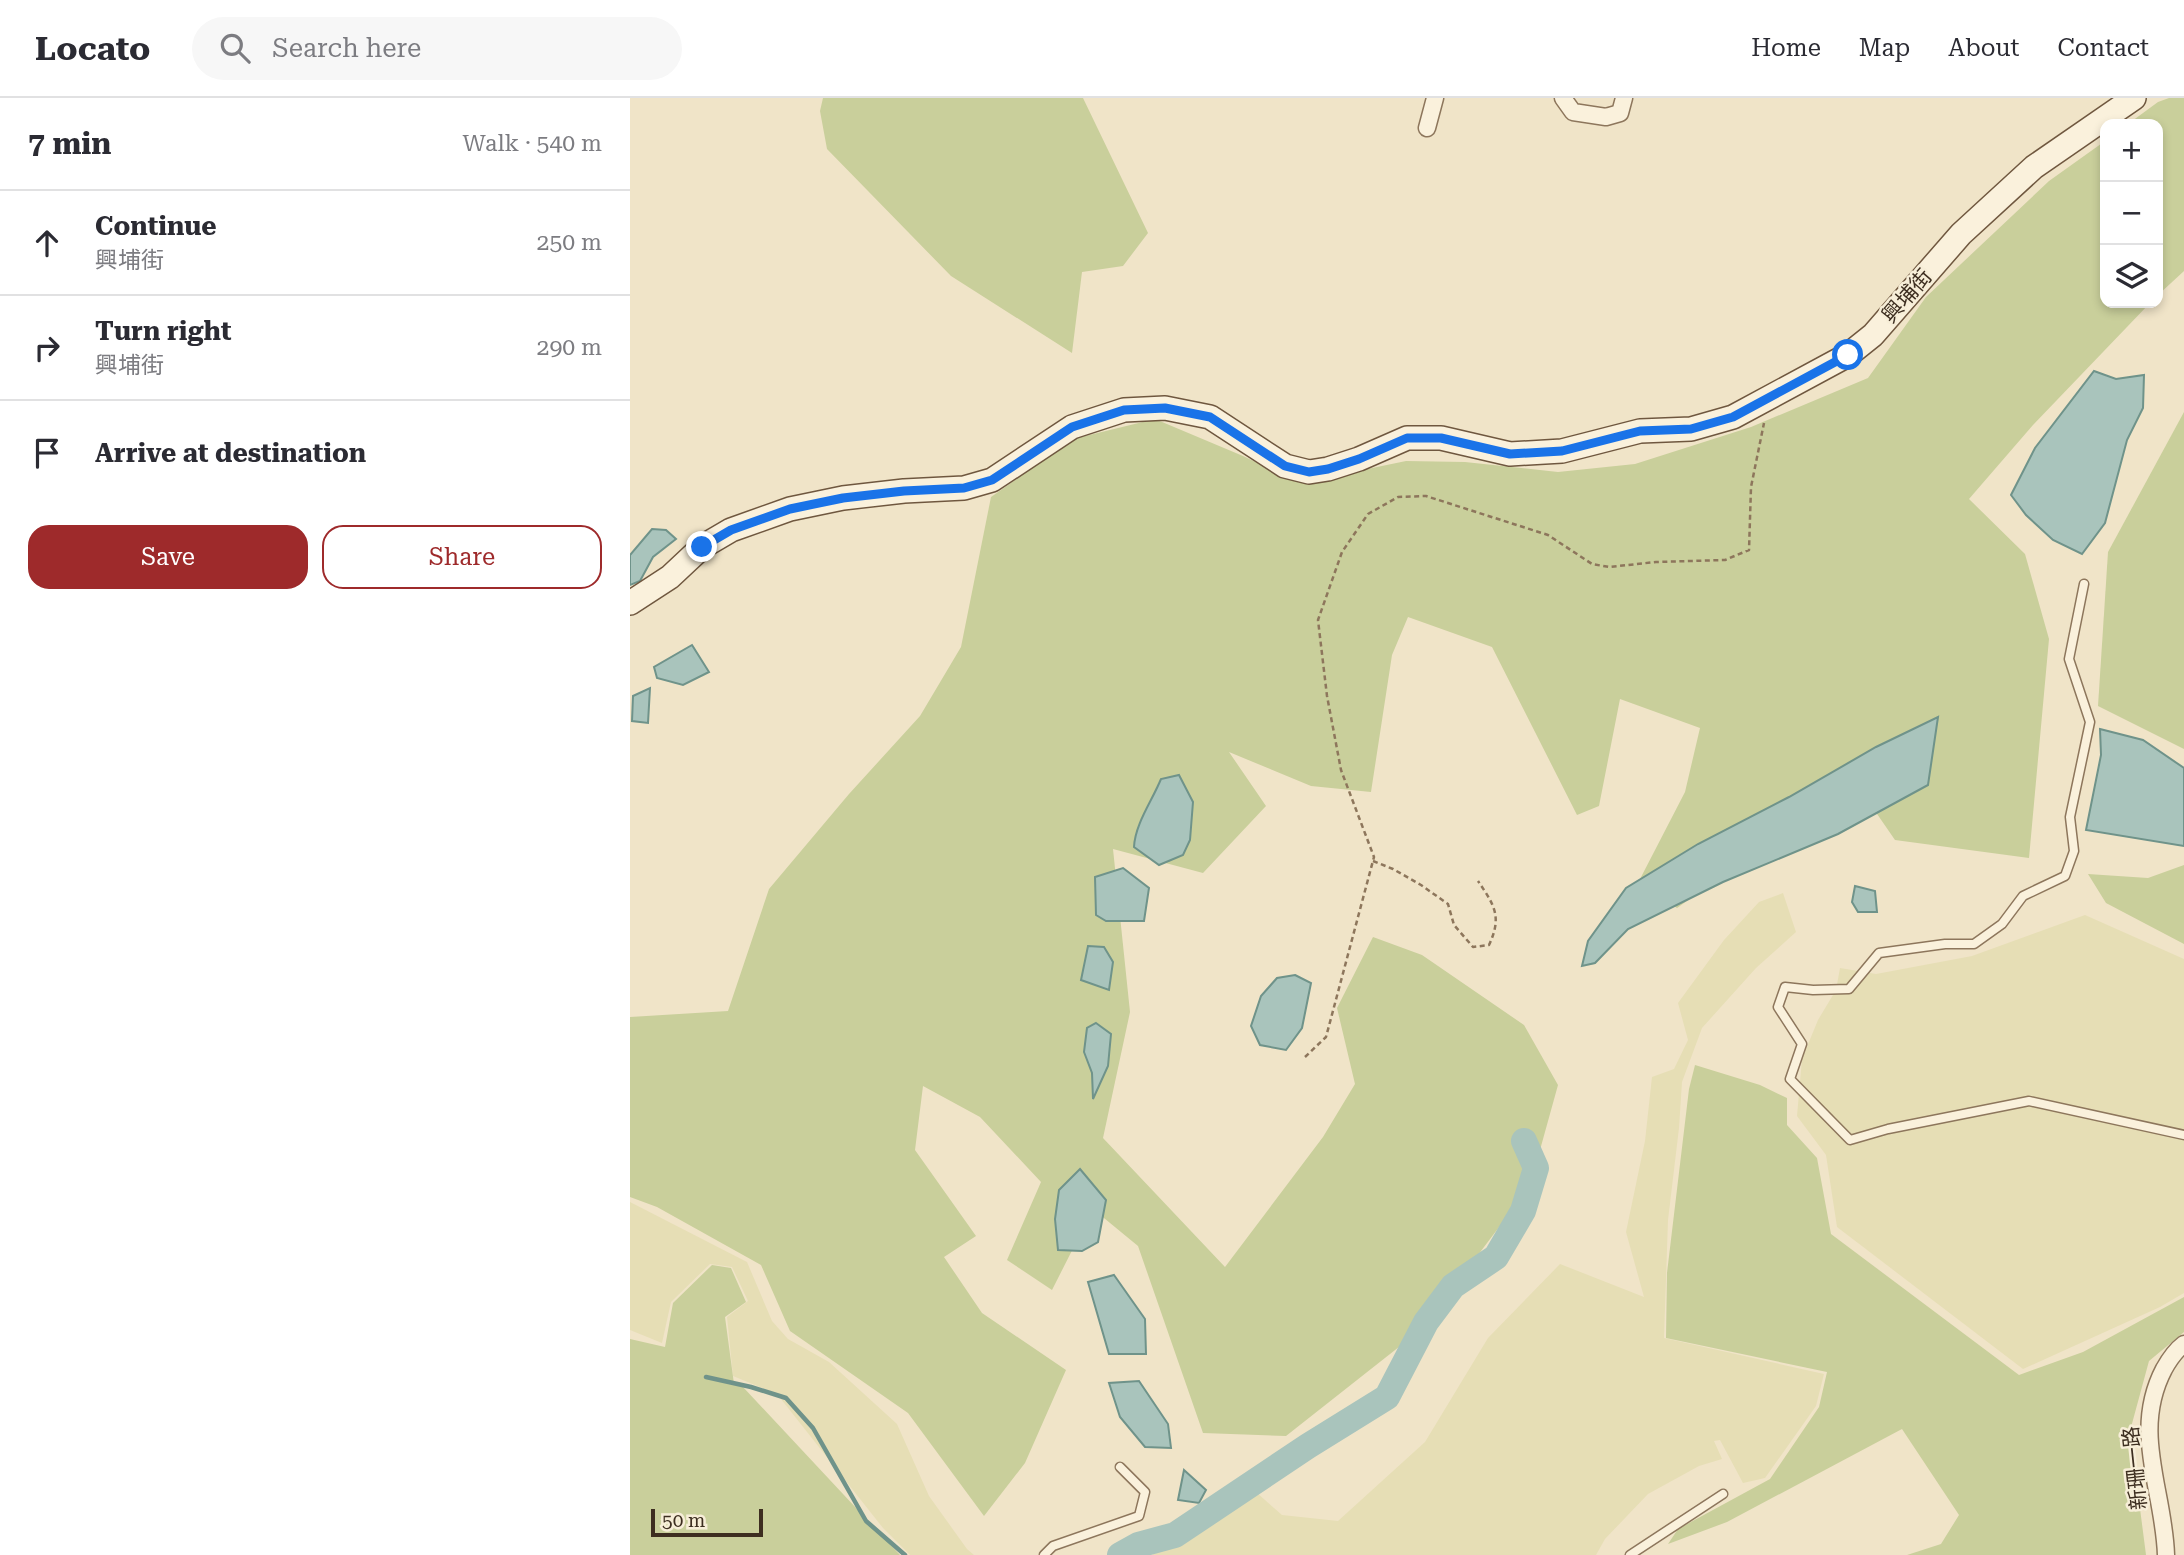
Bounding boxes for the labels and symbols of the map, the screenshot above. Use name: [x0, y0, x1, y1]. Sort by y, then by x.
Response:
street label: 興埔街: [1877, 264, 1937, 328]
route start: [1832, 339, 1863, 370]
route end: [686, 531, 717, 562]
street label: 新珊一路: [2119, 1425, 2151, 1511]
scale bar: [651, 1506, 763, 1538]

